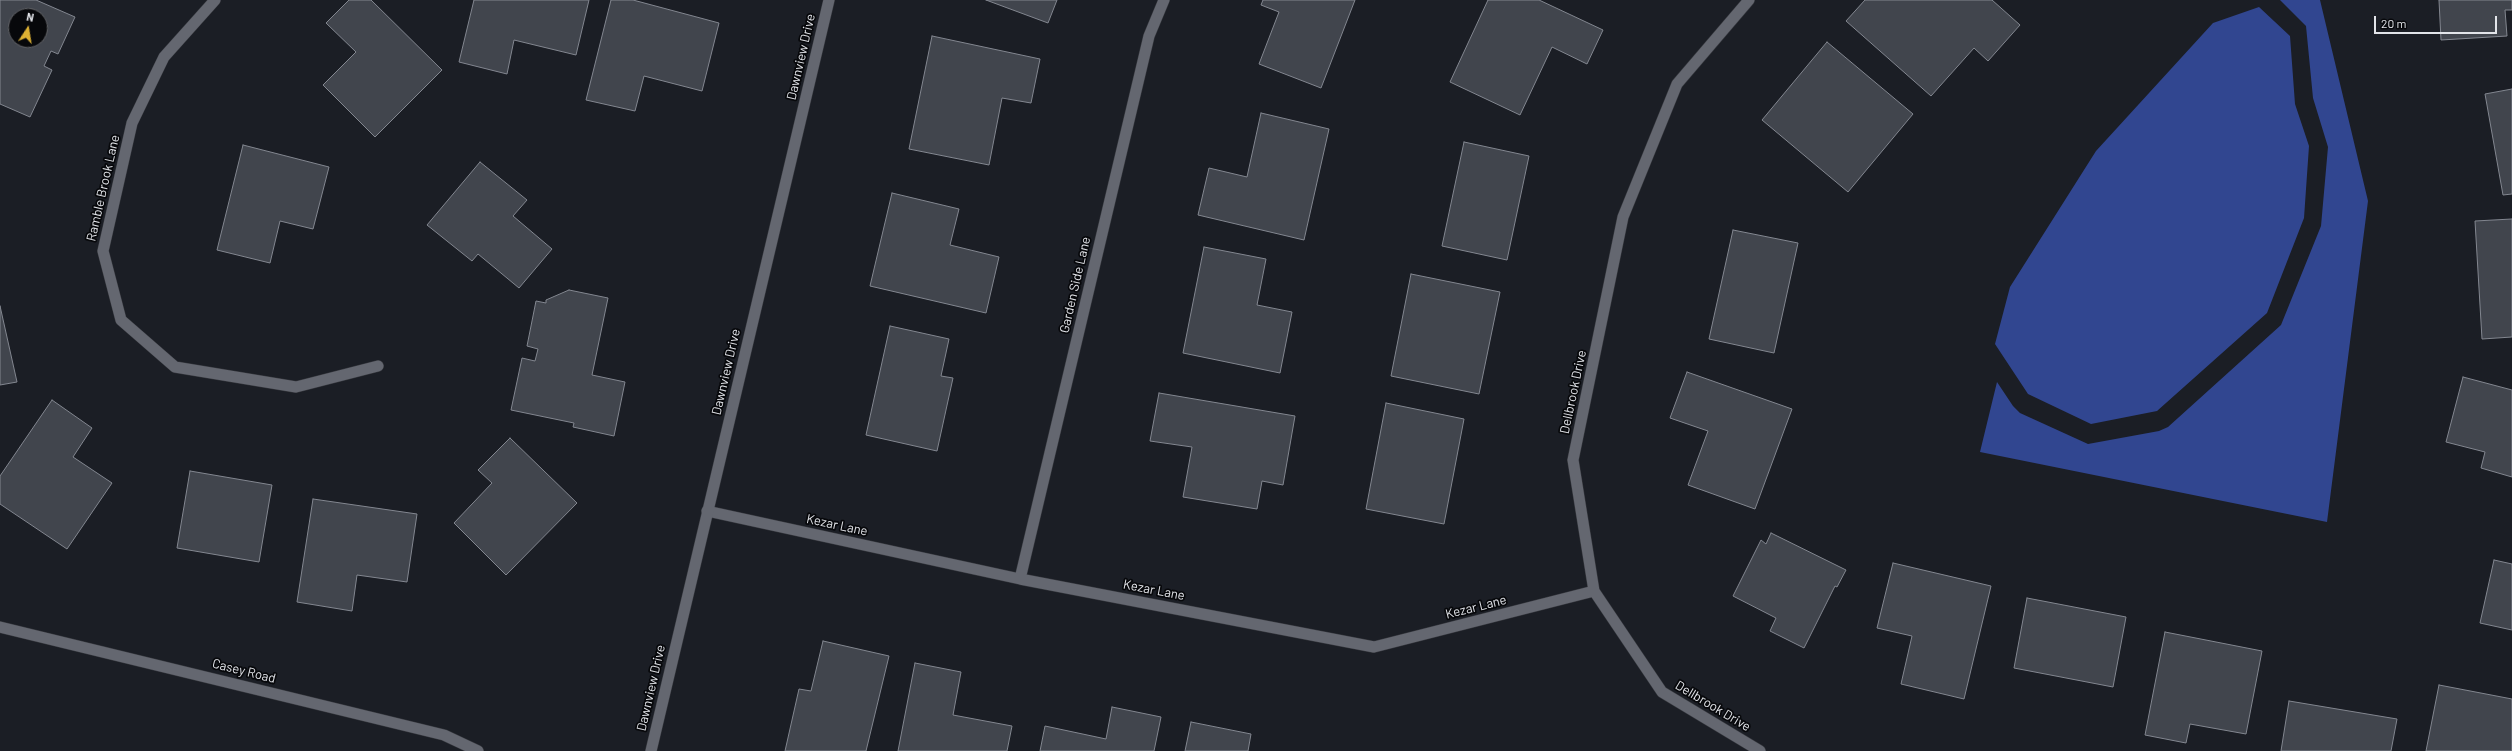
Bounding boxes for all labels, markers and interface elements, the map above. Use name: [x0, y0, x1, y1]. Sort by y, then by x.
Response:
north arrow: [8, 8, 48, 48]
scale bar: [2376, 8, 2499, 34]
text: N: [25, 10, 35, 24]
street label: Dawnview Drive: [784, 12, 818, 102]
text: 20 m: [2381, 16, 2407, 30]
street label: Ramble Brook Lane: [83, 133, 123, 243]
street label: Garden Side Lane: [1056, 235, 1094, 335]
street label: Dawnview Drive: [709, 327, 743, 417]
street label: Dellbrook Drive: [1557, 349, 1589, 435]
street label: Kezar Lane: [805, 511, 869, 539]
street label: Kezar Lane: [1122, 576, 1186, 604]
street label: Kezar Lane: [1444, 592, 1508, 622]
street label: Dawnview Drive: [634, 643, 668, 733]
street label: Casey Road: [211, 656, 277, 686]
street label: Dellbrook Drive: [1673, 677, 1753, 735]

